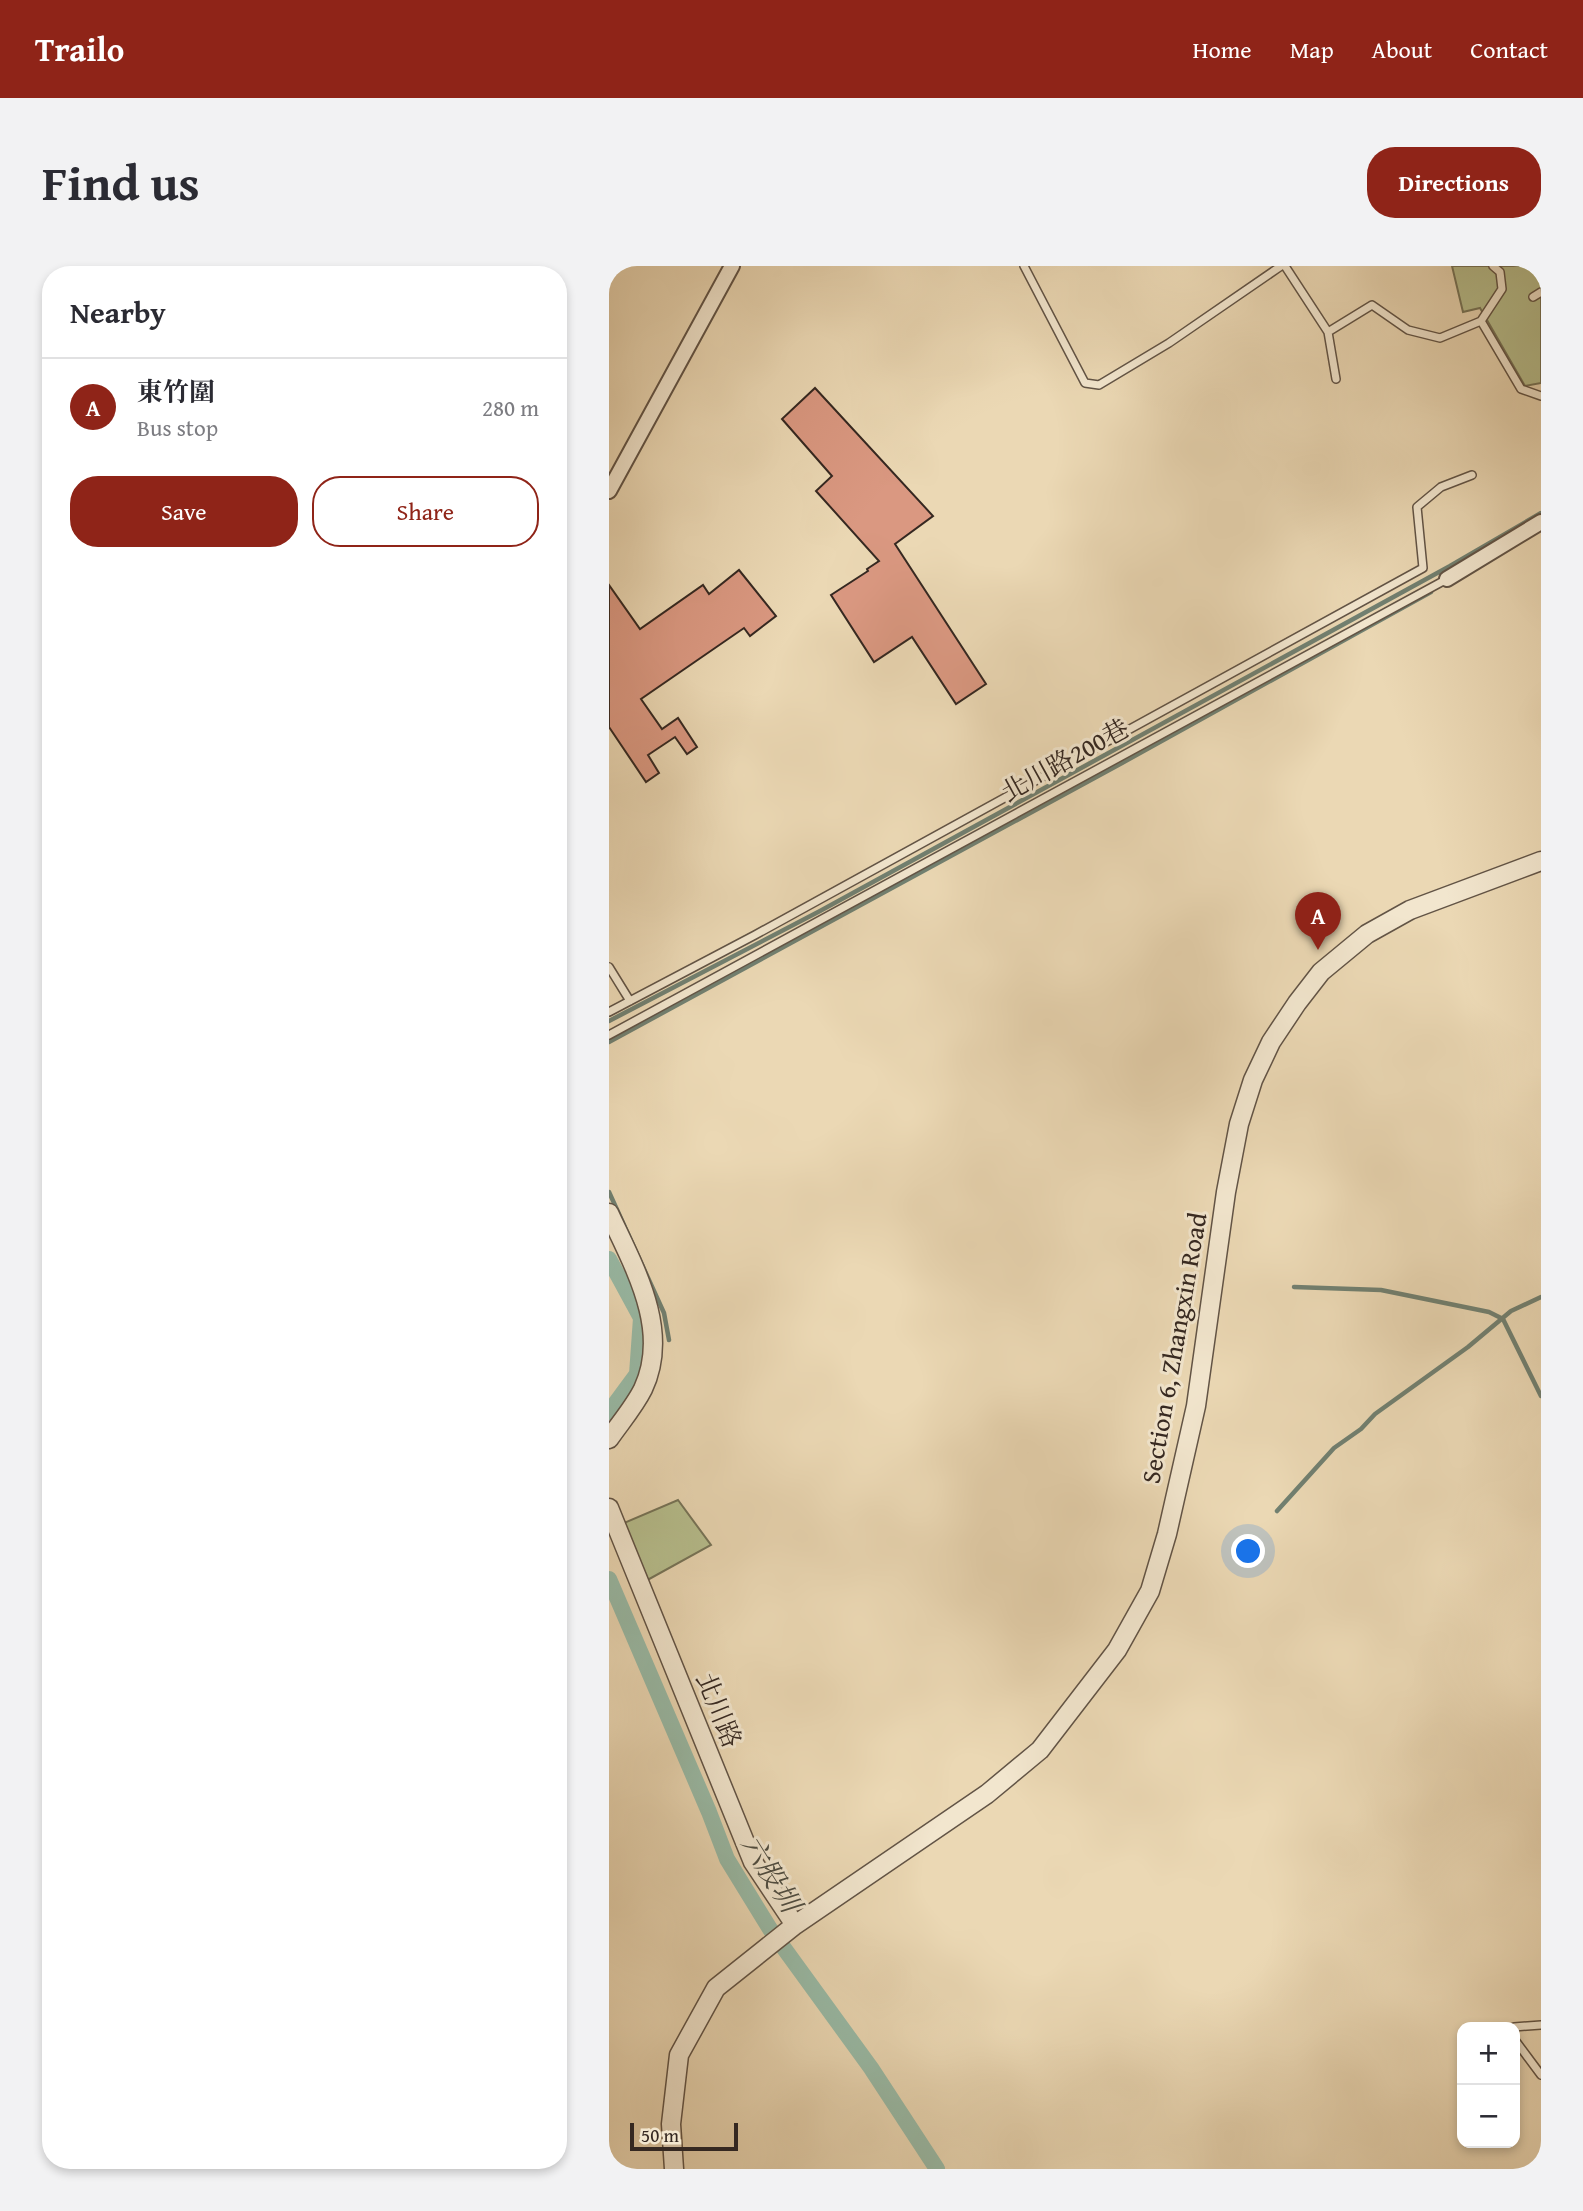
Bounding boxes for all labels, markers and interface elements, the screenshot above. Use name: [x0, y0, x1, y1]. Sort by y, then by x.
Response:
text: Trailo: [35, 25, 124, 73]
text: Home: [1193, 32, 1252, 67]
text: Map: [1290, 32, 1334, 67]
text: About: [1372, 32, 1432, 67]
text: Contact: [1470, 32, 1548, 67]
text: Find us: [42, 146, 200, 218]
button: Directions: [1367, 147, 1541, 218]
text: Nearby: [70, 290, 166, 334]
text: 東竹圍: [137, 372, 215, 411]
text: A: [86, 391, 100, 424]
text: 280 m: [482, 391, 539, 424]
text: Bus stop: [137, 411, 218, 444]
button: Save: [70, 476, 298, 547]
button: Share: [312, 476, 539, 547]
street label: 北川路200巷: [993, 708, 1136, 811]
pin: A: [1295, 892, 1341, 950]
street label: Section 6, Zhangxin Road: [1130, 1209, 1217, 1486]
your location: [1231, 1534, 1265, 1568]
street label: 北川路: [687, 1666, 752, 1753]
water label: 六股圳: [732, 1826, 813, 1923]
map controls: [1457, 2022, 1520, 2148]
button: +: [1457, 2022, 1520, 2085]
button: −: [1457, 2085, 1520, 2148]
scale bar: [630, 2120, 739, 2152]
text: 50 m: [641, 2121, 679, 2149]

